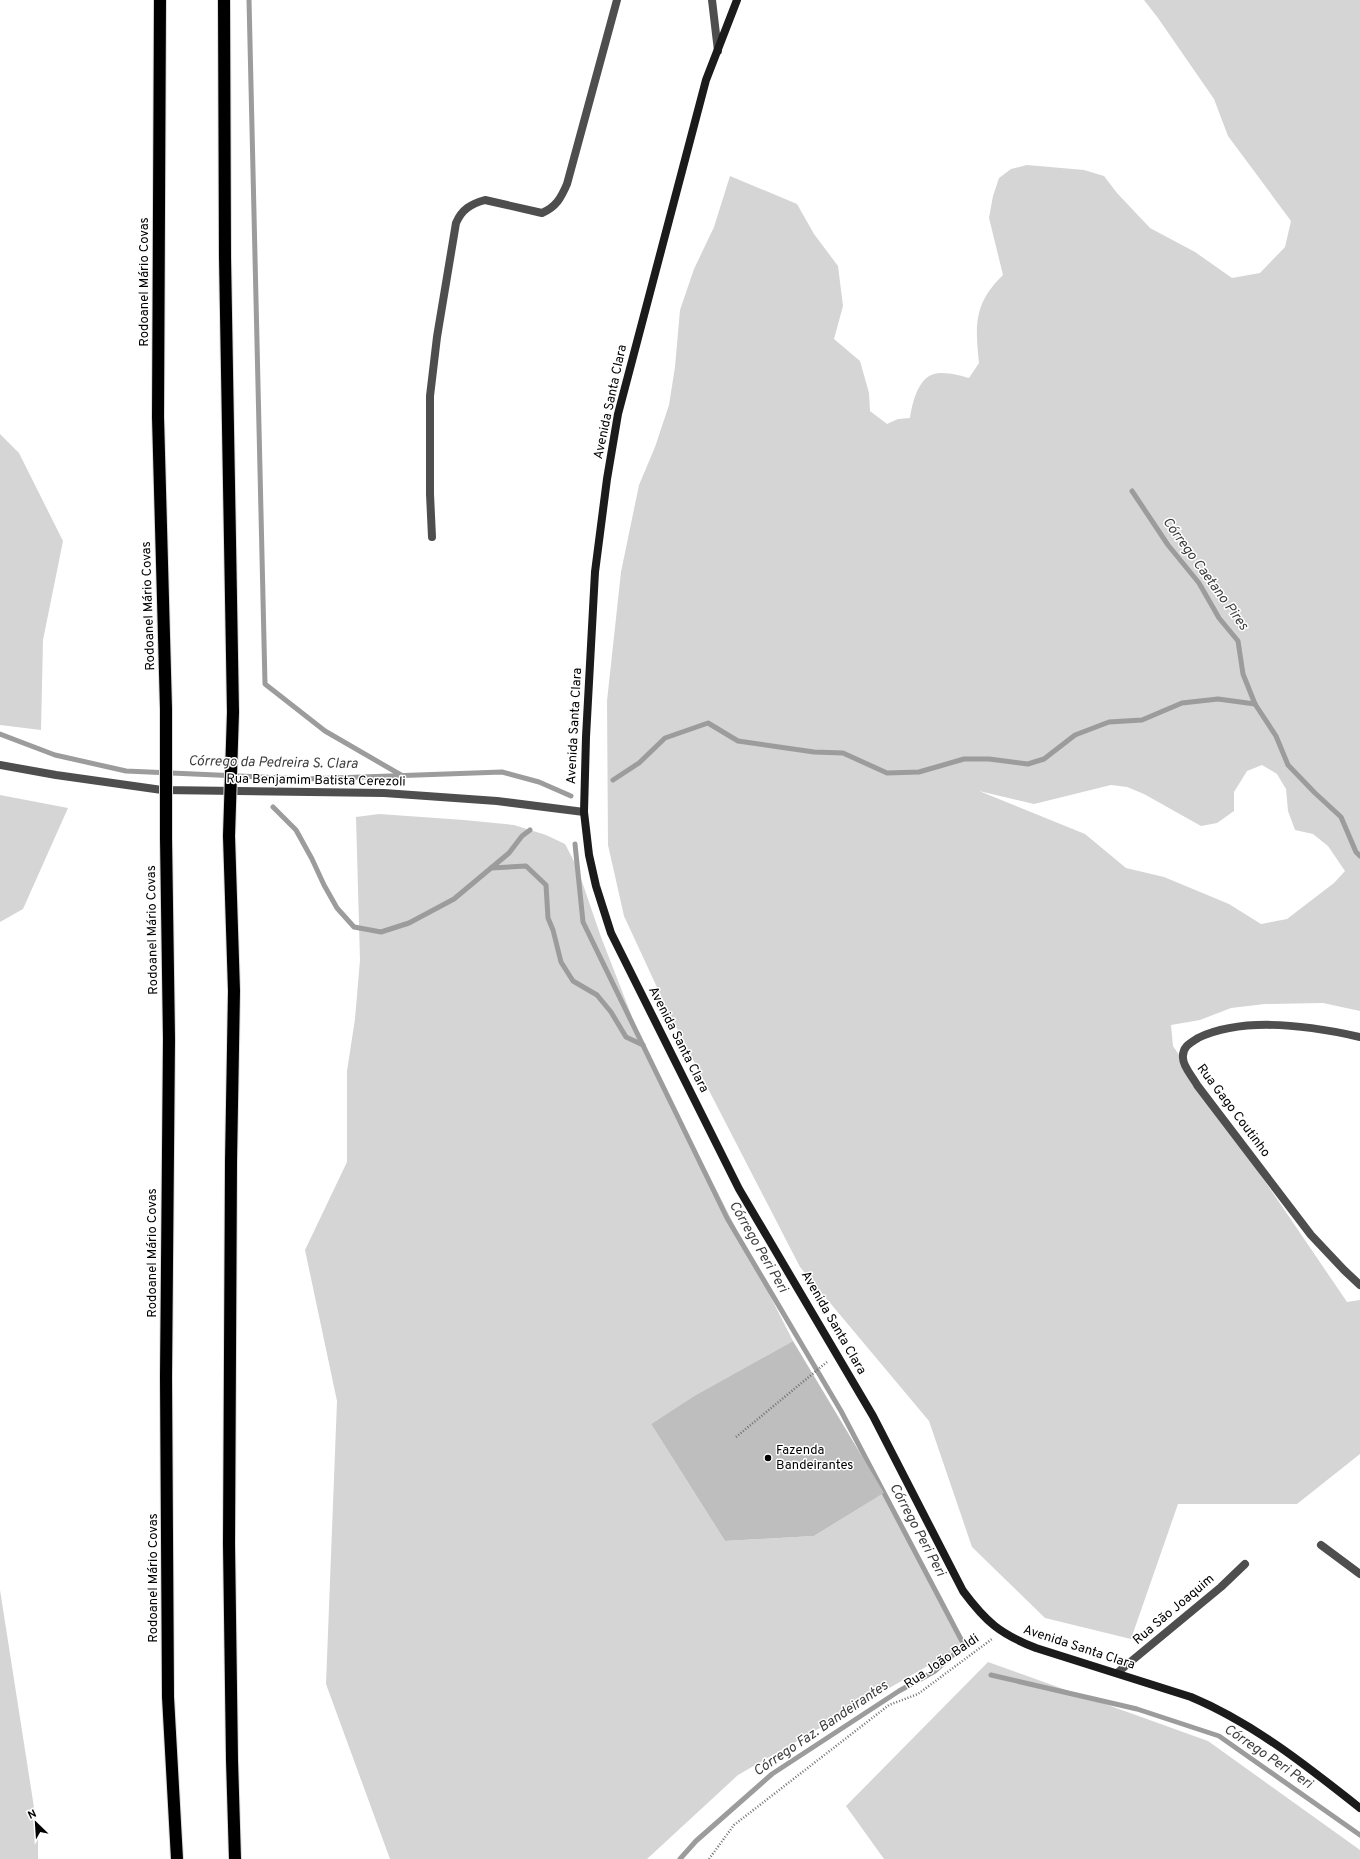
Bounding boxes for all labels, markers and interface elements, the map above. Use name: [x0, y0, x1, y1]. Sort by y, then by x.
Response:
street label: Rodoanel Mário Covas: [137, 217, 153, 347]
street label: Avenida Santa Clara: [591, 343, 631, 461]
water label: Córrego Caetano Pires: [1158, 514, 1252, 634]
street label: Rodoanel Mário Covas: [139, 541, 159, 671]
street label: Avenida Santa Clara: [564, 667, 586, 785]
water label: Córrego da Pedreira S. Clara: [188, 753, 359, 773]
street label: Rua Benjamim Batista Cerezoli: [226, 771, 406, 791]
street label: Rodoanel Mário Covas: [144, 865, 162, 995]
street label: Avenida Santa Clara: [644, 984, 712, 1096]
street label: Rua Gago Coutinho: [1193, 1061, 1273, 1161]
street label: Rodoanel Mário Covas: [145, 1188, 161, 1318]
water label: Córrego Peri Peri: [725, 1198, 792, 1297]
street label: Avenida Santa Clara: [797, 1268, 869, 1378]
place label: Fazenda Bandeirantes: [776, 1443, 853, 1474]
marker: Fazenda Bandeirantes: [763, 1453, 773, 1463]
water label: Córrego Peri Peri: [885, 1481, 949, 1581]
street label: Rodoanel Mário Covas: [146, 1513, 162, 1643]
street label: Rua São Joaquim: [1130, 1571, 1218, 1649]
street label: Avenida Santa Clara: [1021, 1622, 1137, 1674]
street label: Rua João Baldi: [902, 1631, 982, 1693]
water label: Córrego Faz. Bandeirantes: [751, 1677, 892, 1780]
water label: Córrego Peri Peri: [1221, 1721, 1317, 1794]
north arrow: [16, 1803, 56, 1843]
text: N: [26, 1807, 39, 1823]

